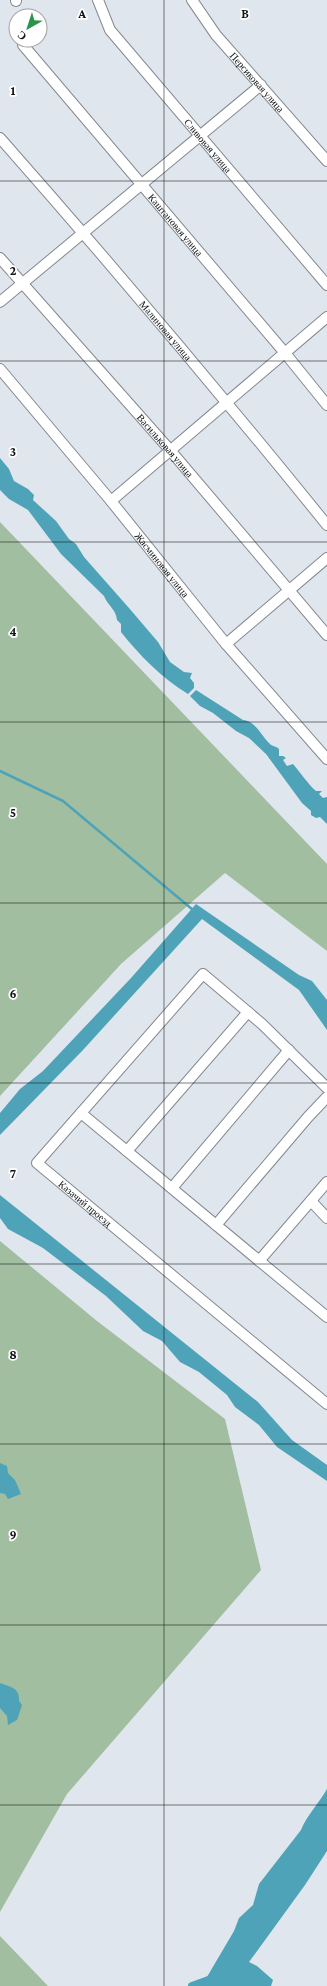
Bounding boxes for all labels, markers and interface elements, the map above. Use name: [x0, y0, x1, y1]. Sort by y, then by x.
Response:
text: A: [77, 6, 86, 21]
text: B: [241, 6, 249, 21]
north arrow: [8, 8, 48, 48]
text: С: [15, 29, 29, 43]
street label: Персиковая улица: [228, 50, 287, 115]
text: 1: [11, 83, 16, 98]
street label: Сливовая улица: [182, 116, 235, 175]
street label: Каштановая улица: [146, 191, 206, 259]
text: 2: [10, 263, 17, 278]
street label: Малиновая улица: [138, 298, 195, 363]
street label: Васильковая улица: [135, 412, 196, 480]
text: 3: [10, 444, 16, 459]
street label: Жасминовая улица: [133, 530, 192, 600]
text: 4: [9, 624, 17, 639]
text: 5: [10, 805, 16, 820]
text: 6: [9, 986, 17, 1001]
text: 7: [10, 1166, 16, 1181]
street label: Казачий проезд: [57, 1178, 114, 1228]
text: 8: [9, 1347, 17, 1362]
text: 9: [9, 1527, 17, 1542]

